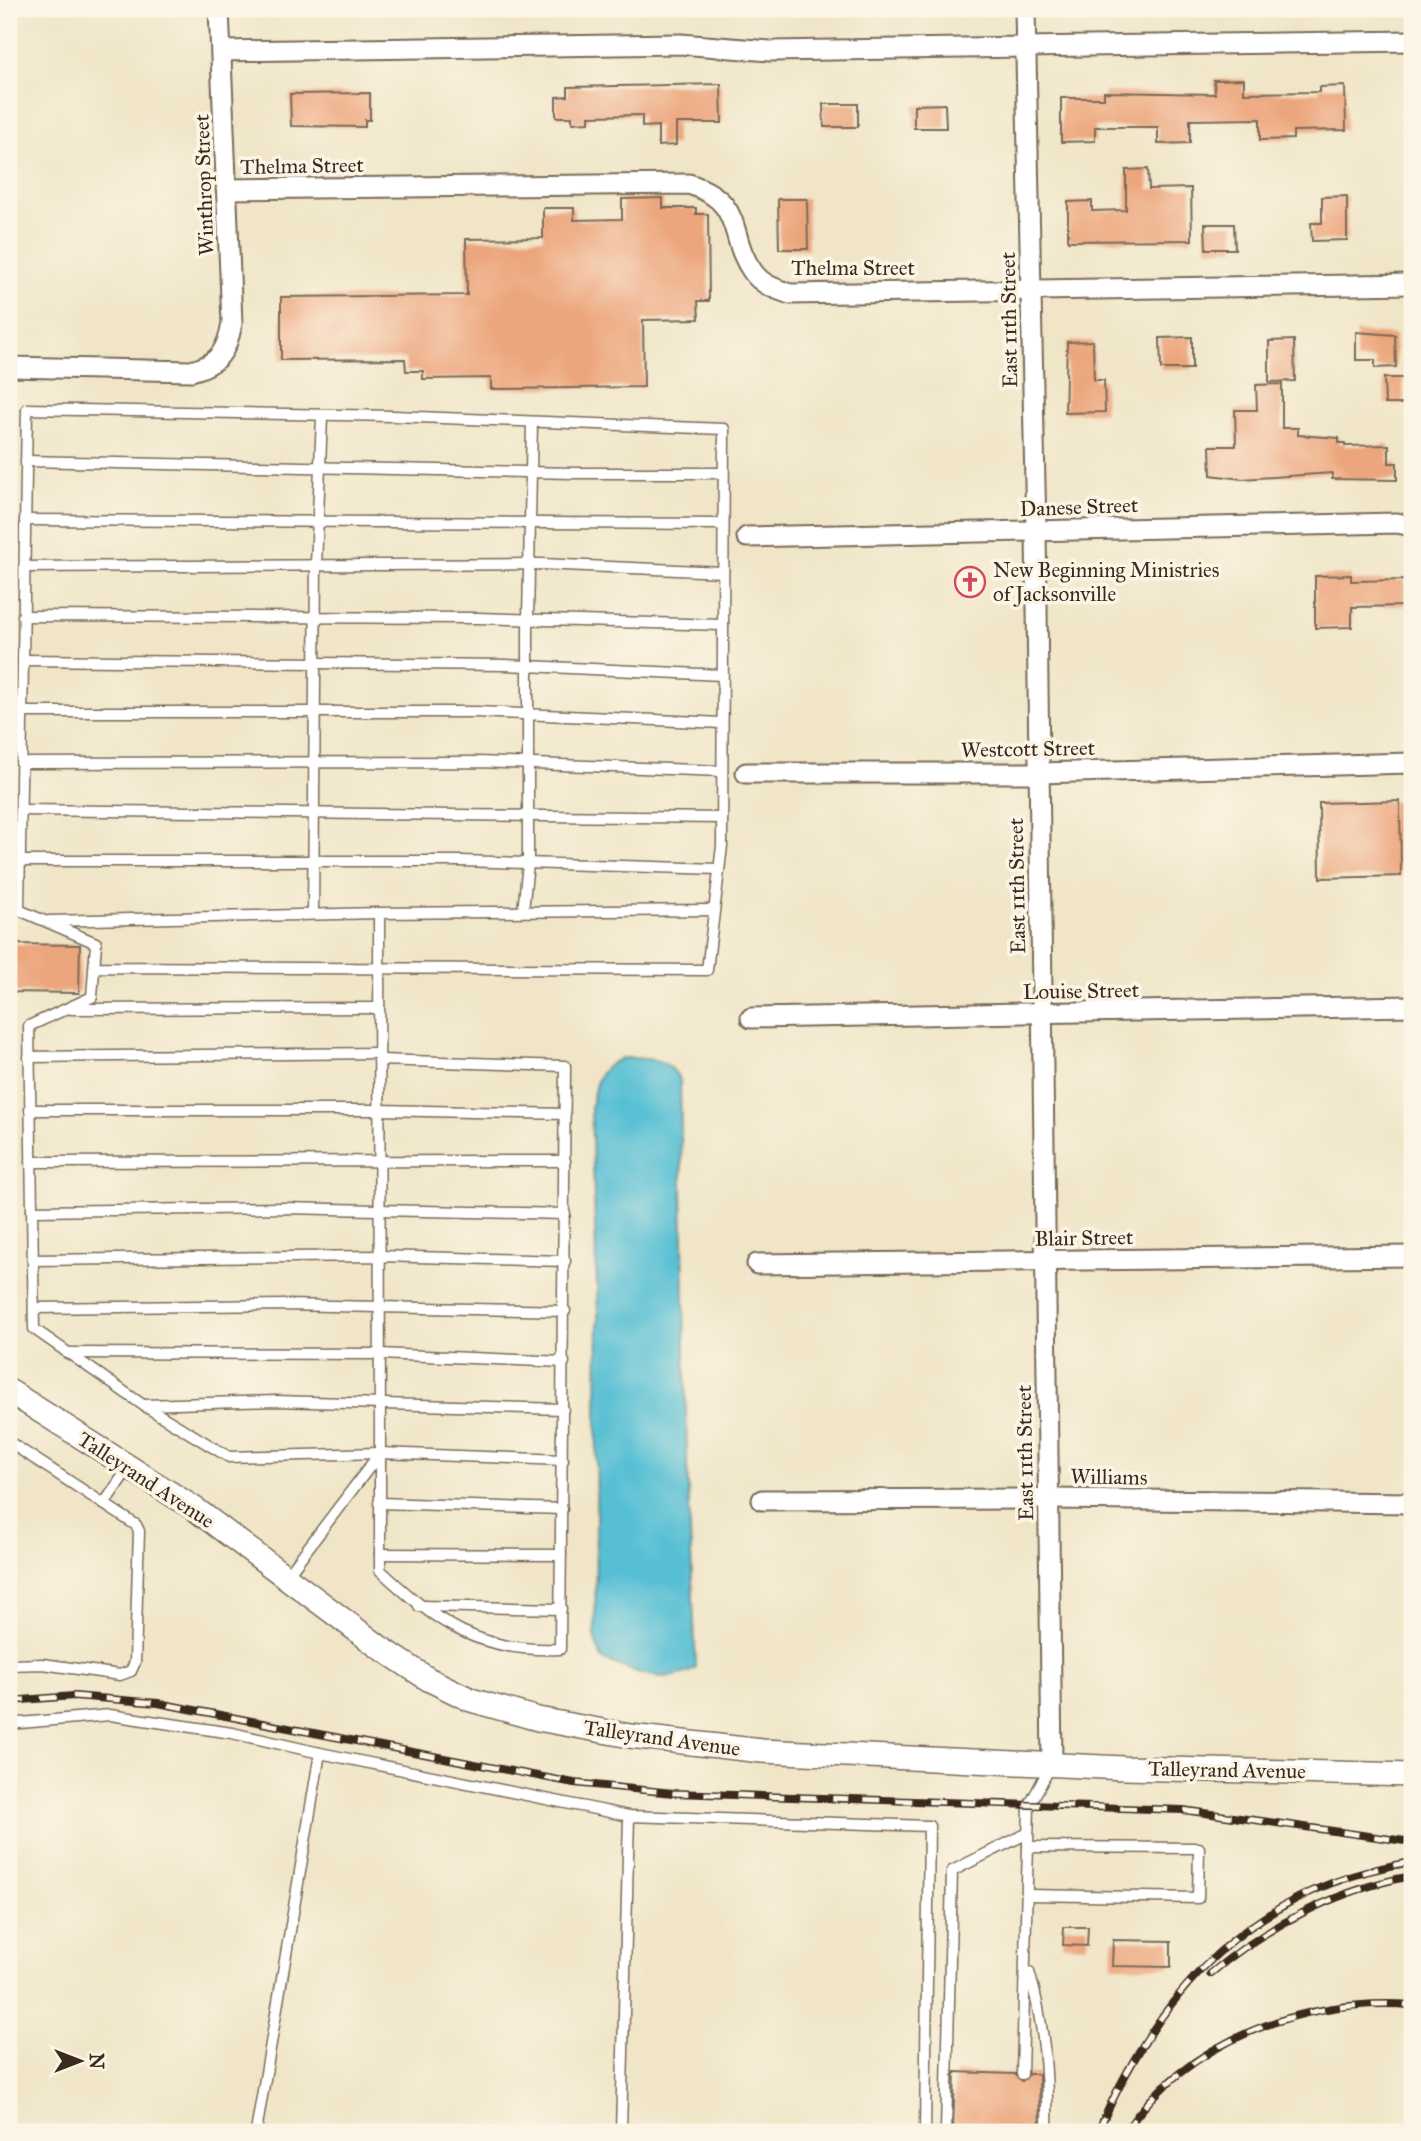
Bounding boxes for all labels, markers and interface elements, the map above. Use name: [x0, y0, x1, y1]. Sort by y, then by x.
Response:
street label: Winthrop Street: [189, 113, 219, 256]
street label: Thelma Street: [240, 152, 365, 180]
street label: East 11th Street: [995, 251, 1023, 388]
street label: Thelma Street: [791, 255, 915, 281]
street label: Danese Street: [1019, 492, 1139, 522]
place label: New Beginning Ministries of Jacksonville: [993, 557, 1219, 607]
church icon: New Beginning Ministries of Jacksonville: [953, 565, 987, 599]
street label: Westcott Street: [961, 735, 1096, 763]
street label: East 11th Street: [1003, 817, 1031, 954]
street label: Louise Street: [1023, 977, 1140, 1005]
street label: Blair Street: [1034, 1224, 1134, 1252]
street label: East 11th Street: [1011, 1384, 1039, 1521]
street label: Talleyrand Avenue: [73, 1426, 220, 1534]
street label: Williams: [1070, 1463, 1148, 1491]
street label: Talleyrand Avenue: [582, 1714, 742, 1762]
street label: Talleyrand Avenue: [1148, 1756, 1306, 1784]
north arrow: [46, 2025, 116, 2096]
text: N: [85, 2053, 108, 2069]

